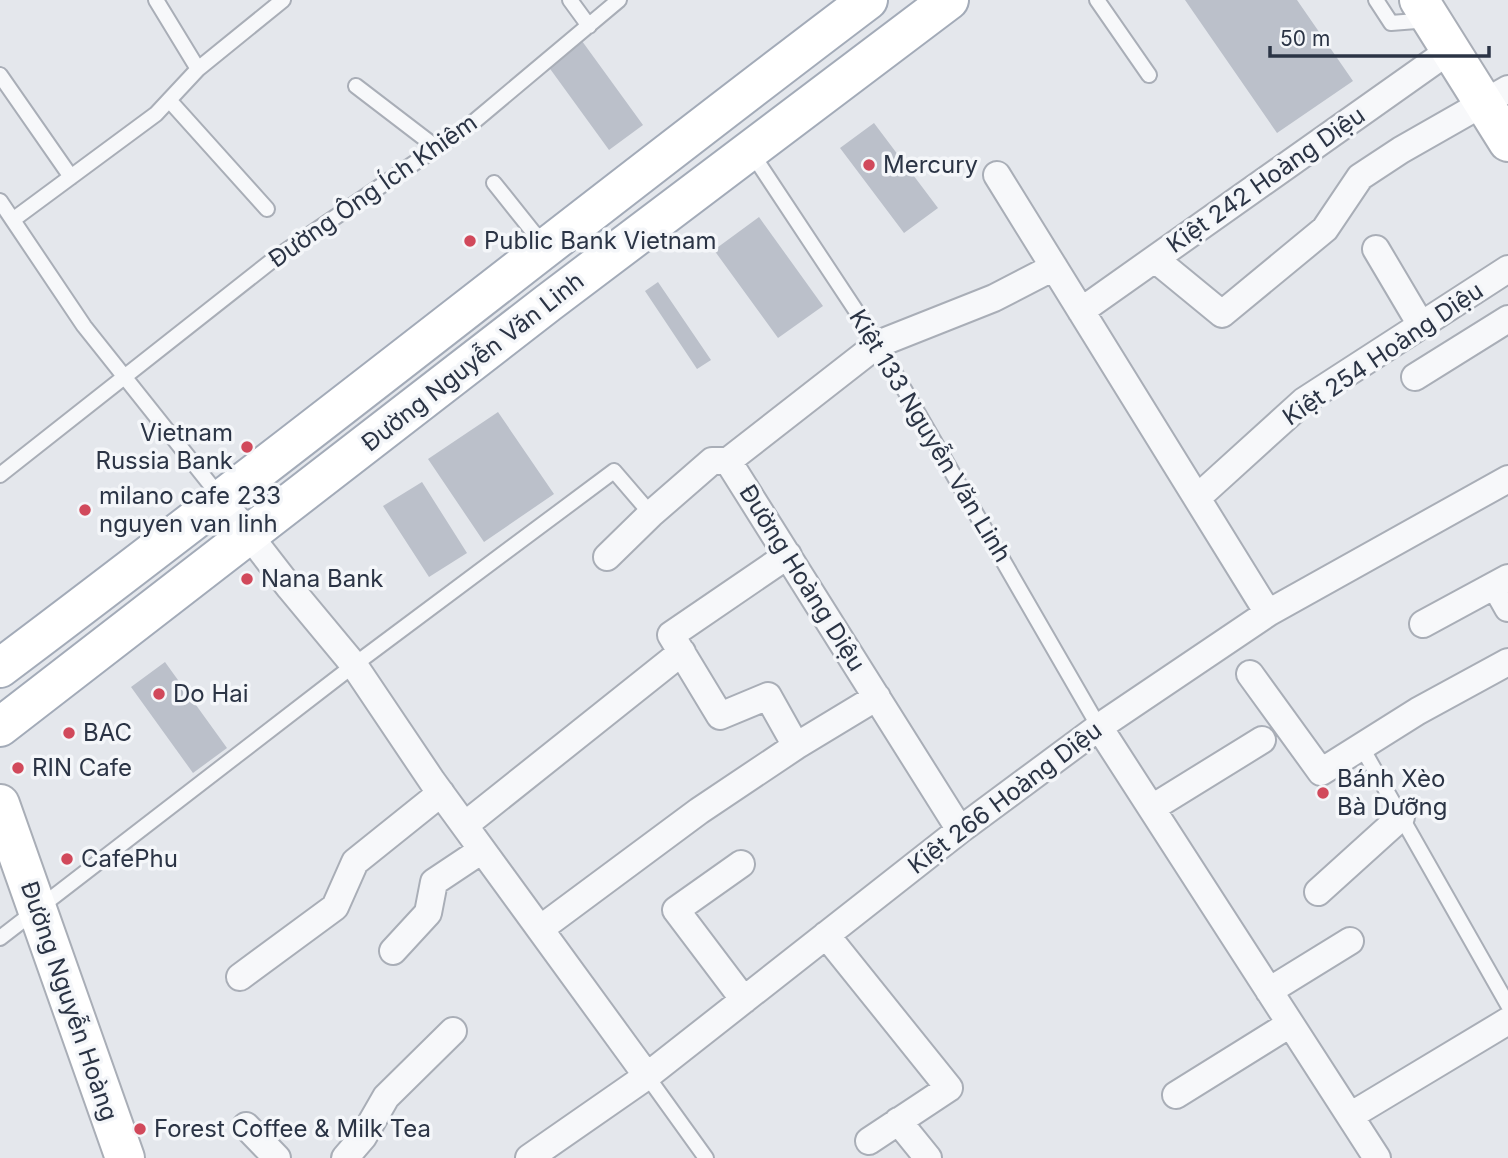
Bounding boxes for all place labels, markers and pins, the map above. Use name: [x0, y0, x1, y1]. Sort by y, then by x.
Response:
place label: Mercury: [883, 150, 978, 179]
marker: Mercury: [861, 157, 877, 173]
place label: Public Bank Vietnam: [484, 226, 716, 255]
marker: Public Bank Vietnam: [462, 233, 478, 249]
place label: Vietnam Russia Bank: [95, 418, 233, 475]
marker: Vietnam Russia Bank: [239, 439, 255, 455]
place label: milano cafe 233 nguyen van linh: [99, 481, 281, 538]
marker: milano cafe 233 nguyen van linh: [77, 502, 93, 518]
place label: Nana Bank: [261, 564, 384, 593]
marker: Nana Bank: [239, 571, 255, 587]
place label: Do Hai: [173, 679, 249, 708]
marker: Do Hai: [151, 686, 167, 702]
place label: BAC: [83, 718, 132, 747]
marker: BAC: [61, 725, 77, 741]
place label: RIN Cafe: [32, 753, 132, 782]
marker: RIN Cafe: [10, 760, 26, 776]
place label: Bánh Xèo Bà Dưỡng: [1337, 764, 1448, 821]
marker: Bánh Xèo Bà Dưỡng: [1315, 785, 1331, 801]
place label: CafePhu: [81, 844, 178, 873]
marker: CafePhu: [59, 851, 75, 867]
place label: Forest Coffee & Milk Tea: [154, 1114, 431, 1143]
marker: Forest Coffee & Milk Tea: [132, 1121, 148, 1137]

